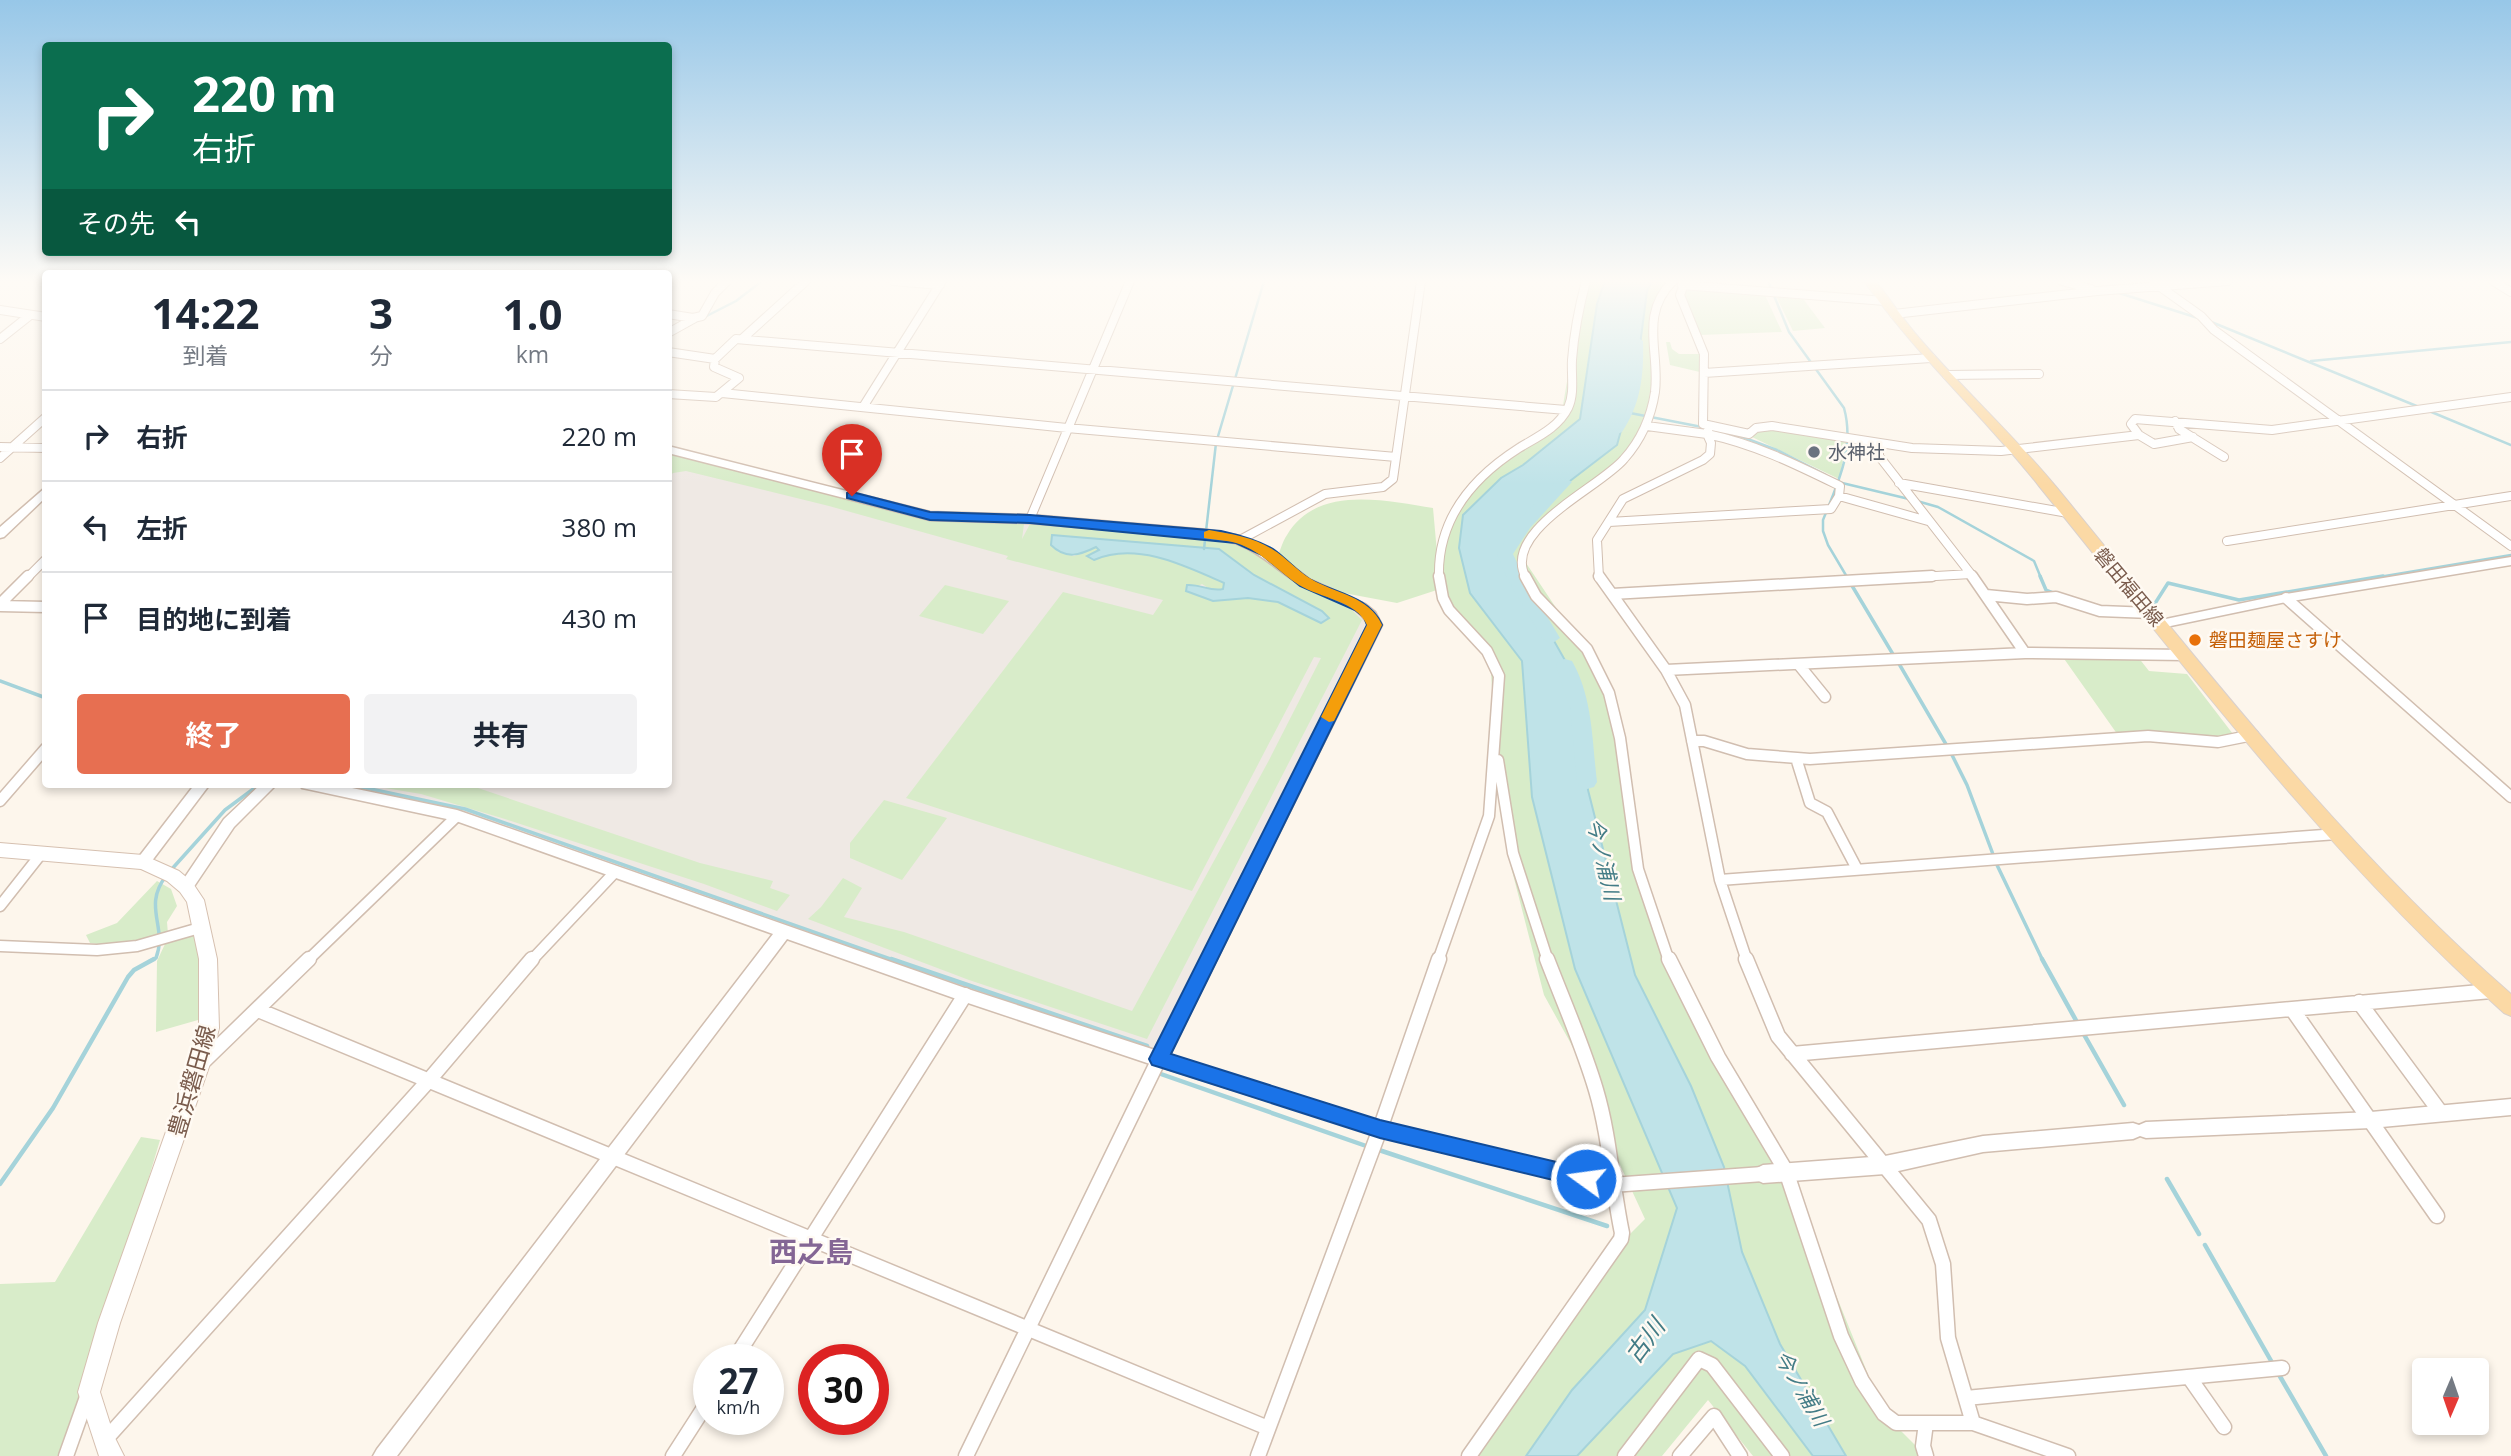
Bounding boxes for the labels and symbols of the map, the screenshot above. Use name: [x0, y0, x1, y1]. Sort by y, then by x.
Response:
pin: [822, 424, 882, 496]
place label: 水神社: [1828, 439, 1885, 465]
marker: 水神社: [1806, 444, 1822, 460]
street label: 磐田福田線: [2089, 542, 2169, 632]
place label: 磐田麺屋さすけ: [2209, 627, 2342, 653]
marker: 磐田麺屋さすけ: [2187, 632, 2203, 648]
water label: 今ノ浦川: [1581, 815, 1628, 905]
street label: 豊浜磐田線: [160, 1021, 222, 1141]
position arrow: [1549, 1142, 1623, 1216]
district label: 西之島: [769, 1232, 853, 1270]
water label: 古川: [1616, 1309, 1673, 1369]
speed limit sign: 30: [798, 1344, 889, 1435]
water label: 今ノ浦川: [1768, 1345, 1837, 1433]
north arrow: [2412, 1358, 2488, 1435]

